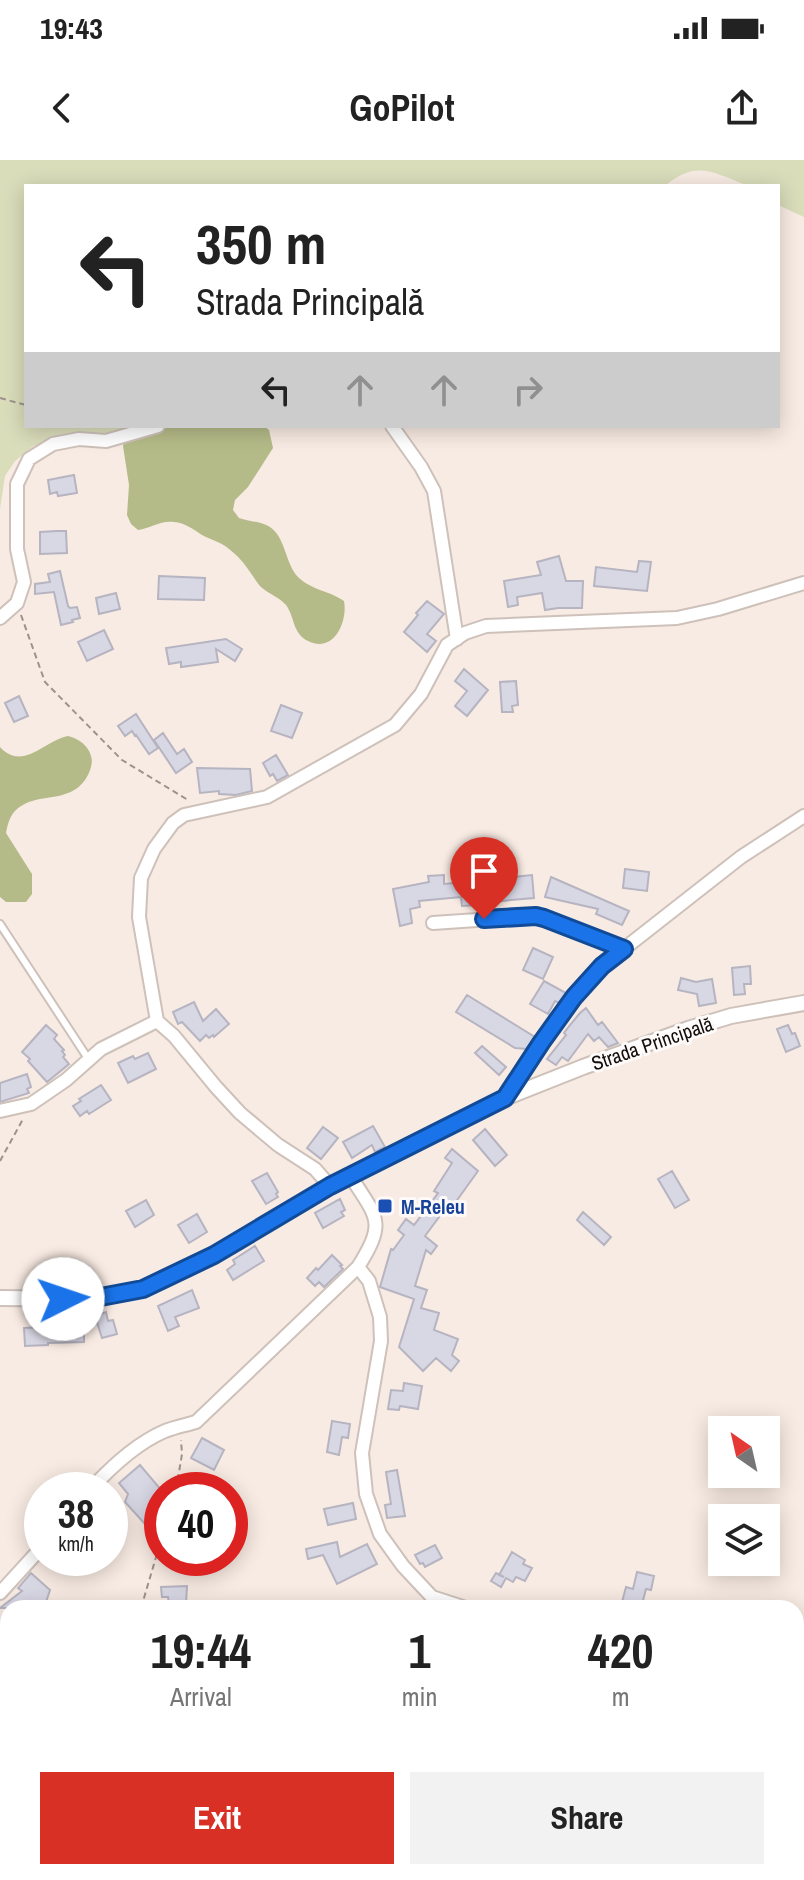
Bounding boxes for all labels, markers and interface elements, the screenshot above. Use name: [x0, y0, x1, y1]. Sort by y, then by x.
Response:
text: 19:43: [40, 8, 103, 48]
text: GoPilot: [350, 84, 454, 132]
icon: back: [40, 86, 84, 130]
icon: share: [720, 86, 764, 130]
text: 350 m: [196, 206, 326, 281]
icon: left: [64, 216, 168, 320]
text: Strada Principală: [196, 278, 424, 326]
icon: left: [254, 368, 298, 412]
icon: ahead: [338, 368, 382, 412]
icon: ahead: [422, 368, 466, 412]
icon: right: [506, 368, 550, 412]
pin: [450, 837, 518, 919]
icon: arrive: [462, 849, 506, 893]
street label: Strada Principală: [588, 1010, 716, 1076]
place label: M-Releu: [401, 1193, 465, 1220]
marker: M-Releu: [376, 1197, 394, 1215]
position arrow: [21, 1257, 105, 1341]
north arrow: [708, 1416, 780, 1488]
map controls: [708, 1416, 780, 1576]
speed limit sign: 40: [144, 1472, 248, 1576]
text: 38: [58, 1487, 94, 1540]
button: layers: [708, 1504, 780, 1576]
text: km/h: [58, 1530, 94, 1557]
text: 19:44: [151, 1618, 251, 1683]
text: 1: [409, 1618, 430, 1683]
text: 420: [588, 1618, 653, 1683]
text: Arrival: [170, 1679, 232, 1714]
text: min: [402, 1679, 437, 1714]
text: m: [612, 1679, 630, 1714]
button: Exit: [40, 1772, 394, 1864]
button: Share: [410, 1772, 764, 1864]

